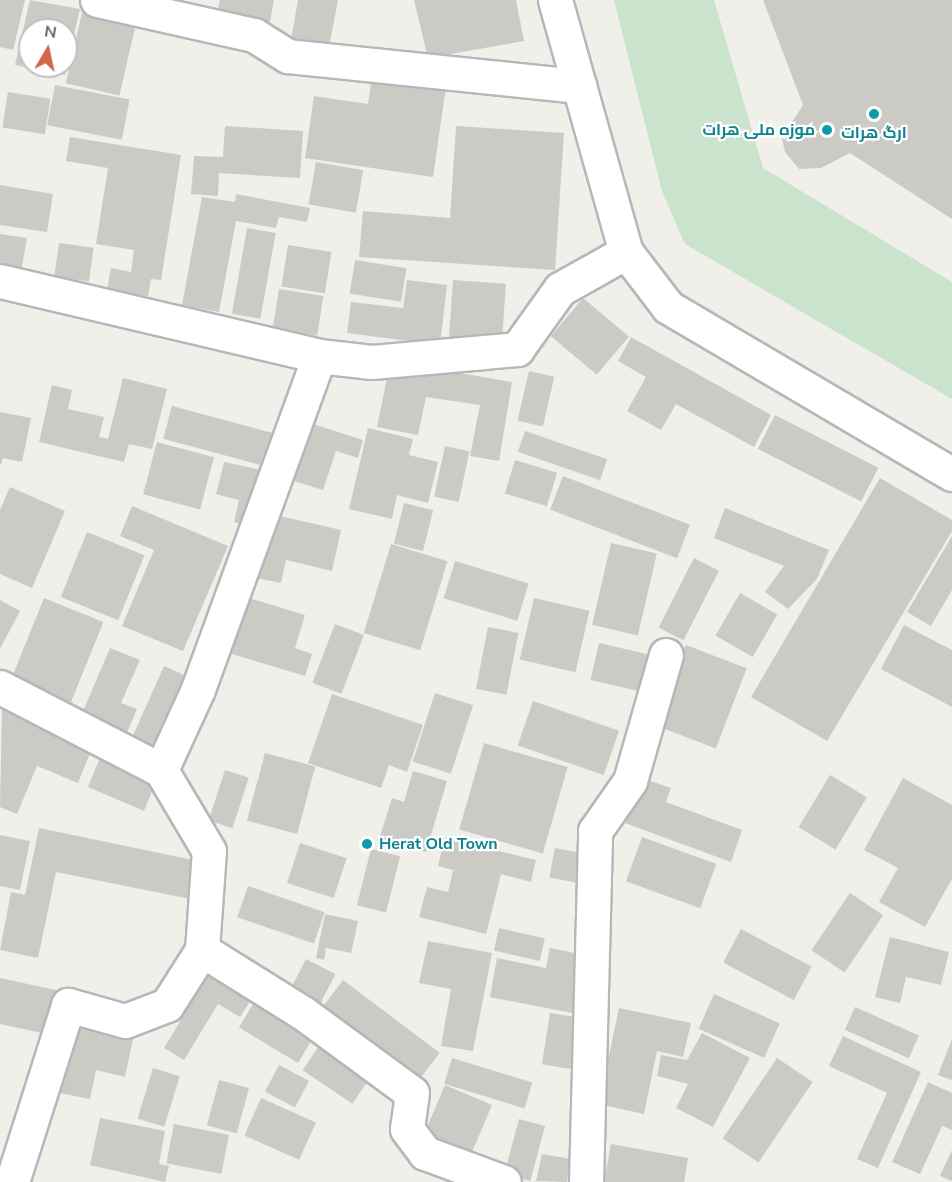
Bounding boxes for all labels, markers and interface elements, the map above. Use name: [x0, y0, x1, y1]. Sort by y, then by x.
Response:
north arrow: [18, 18, 78, 78]
text: N: [43, 20, 58, 44]
marker: ارگ هرات: [867, 107, 881, 121]
place label: موزه ملی هرات: [702, 120, 815, 140]
marker: موزه ملی هرات: [820, 123, 834, 137]
place label: ارگ هرات: [841, 123, 907, 143]
place label: Herat Old Town: [379, 834, 498, 854]
marker: Herat Old Town: [360, 837, 374, 851]

